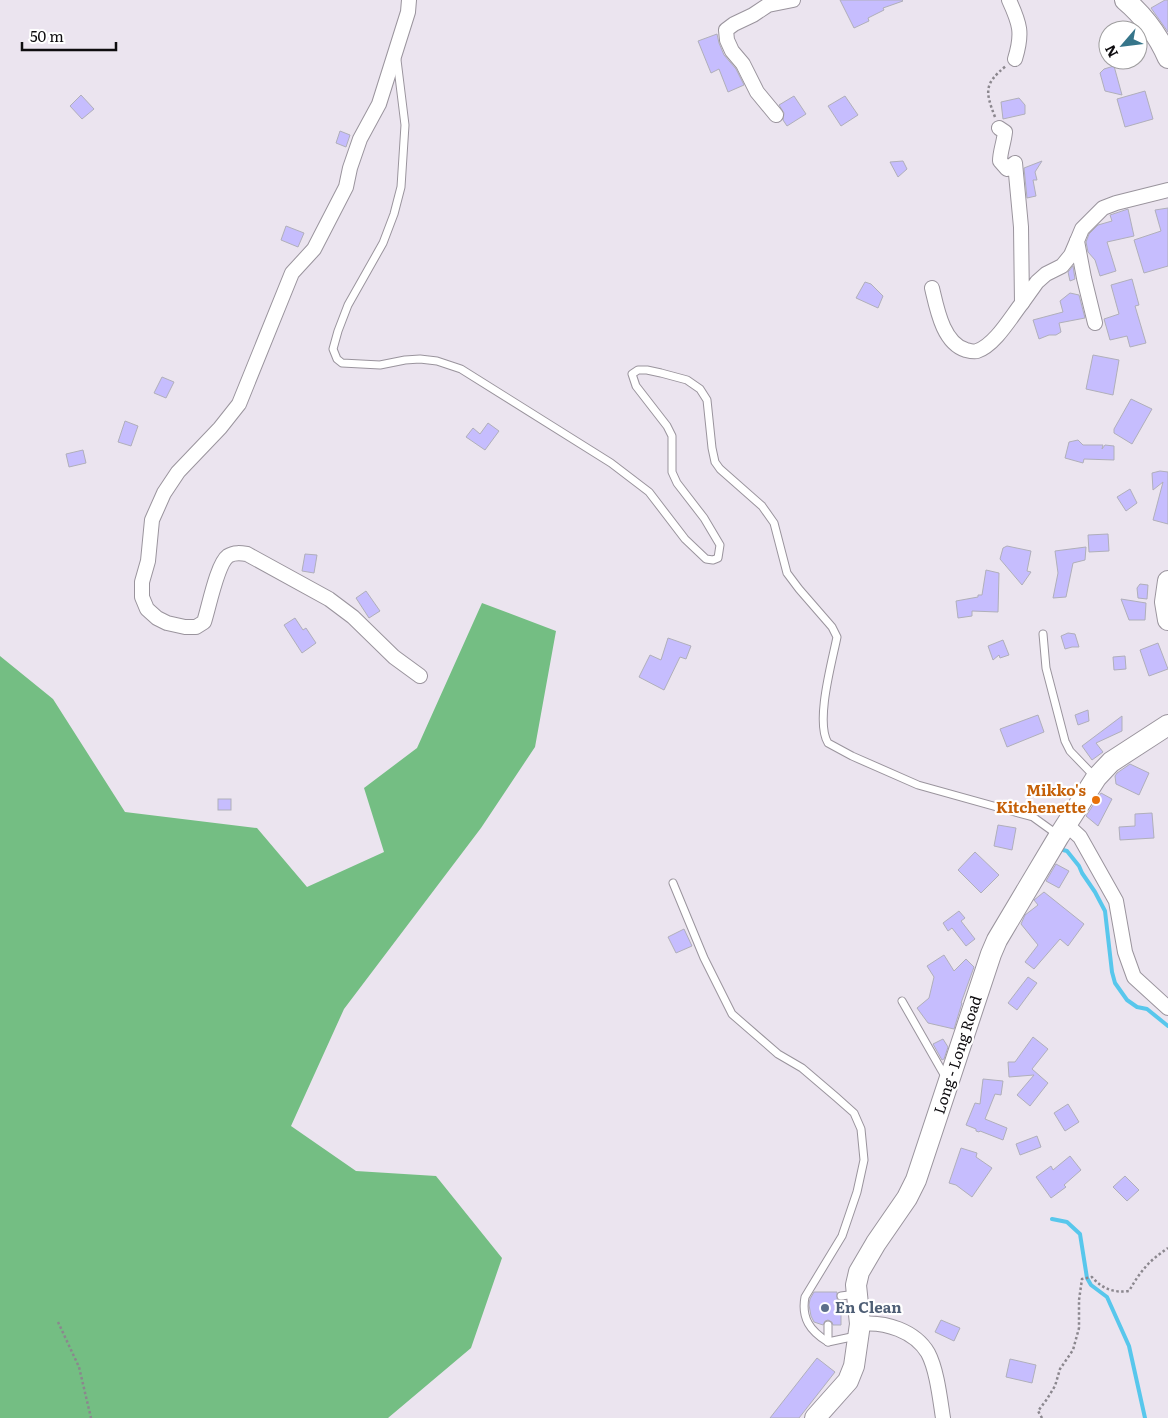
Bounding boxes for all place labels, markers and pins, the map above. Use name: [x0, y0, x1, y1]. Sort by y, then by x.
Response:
place label: Mikko's Kitchenette: [996, 778, 1087, 818]
marker: Mikko's Kitchenette: [1090, 794, 1102, 806]
place label: En Clean: [835, 1295, 902, 1318]
marker: En Clean: [819, 1302, 831, 1314]

